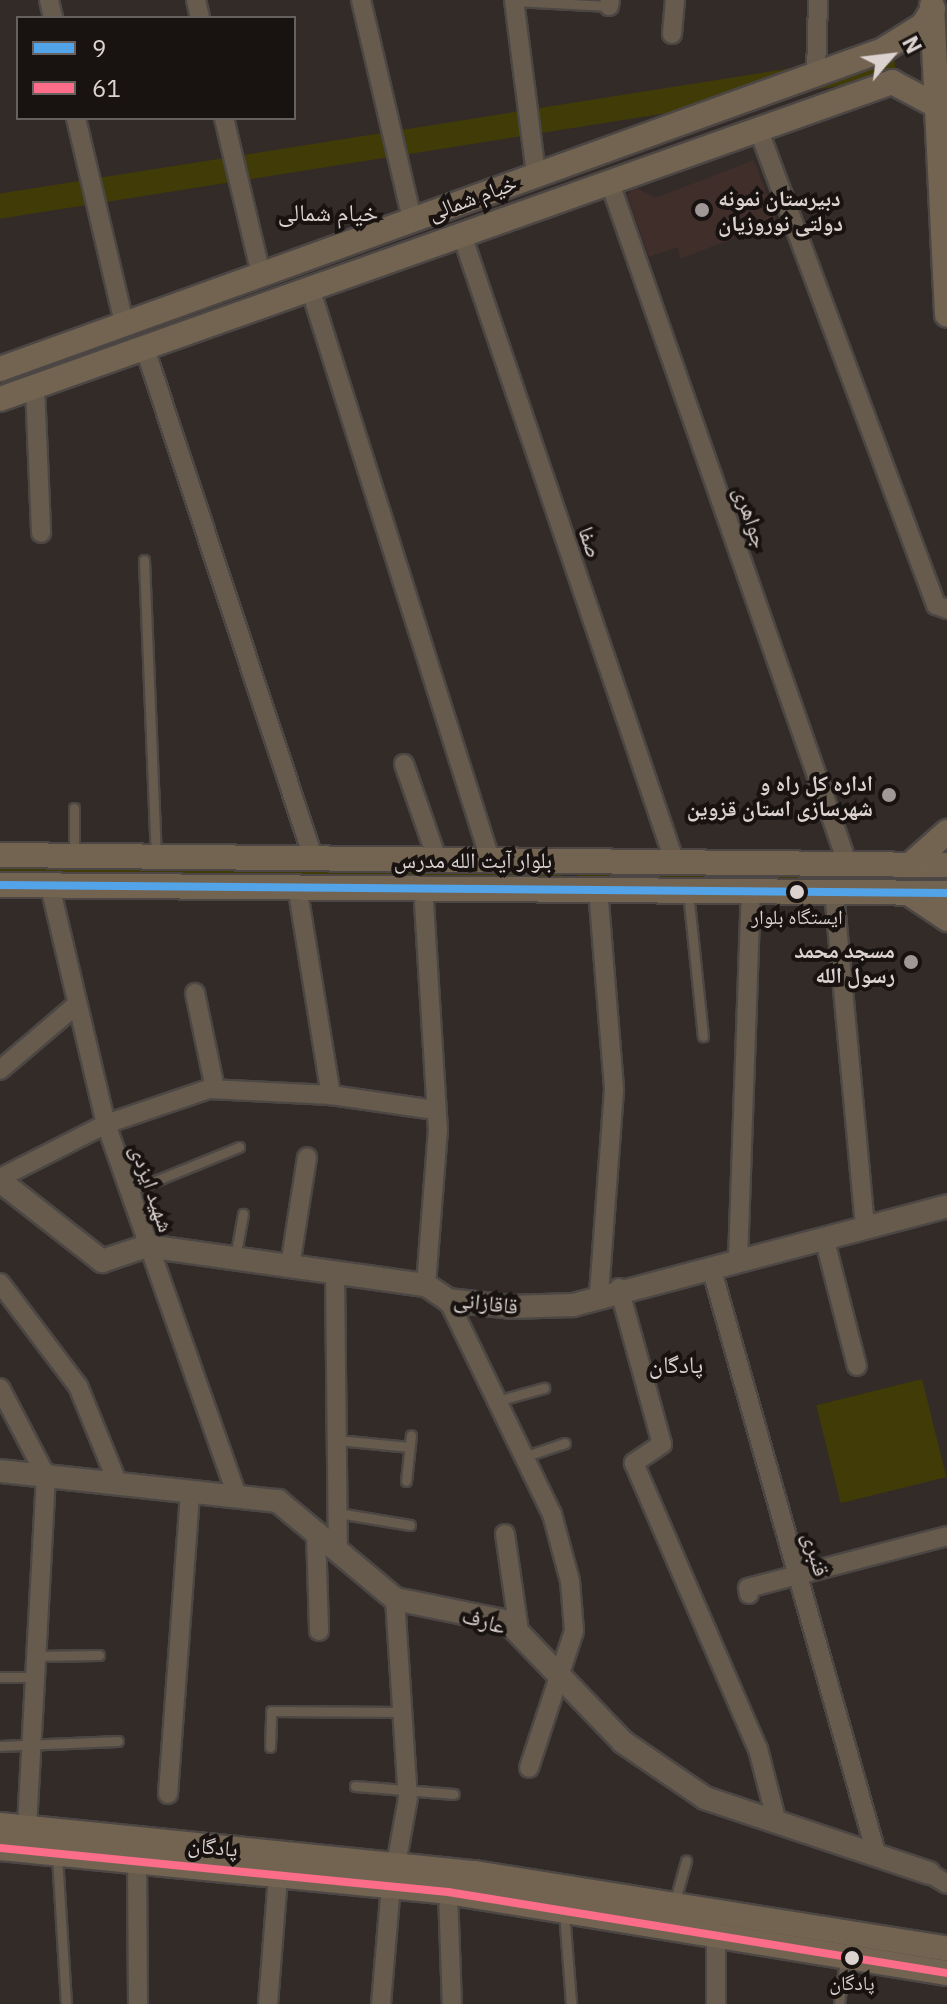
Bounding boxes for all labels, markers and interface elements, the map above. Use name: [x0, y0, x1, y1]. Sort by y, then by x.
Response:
legend: [16, 16, 296, 120]
north arrow: [851, 16, 931, 96]
text: N: [896, 31, 929, 58]
text: 9: [92, 32, 106, 64]
text: 61: [92, 72, 121, 104]
street label: خیام شمالی: [424, 169, 520, 225]
place label: دبیرستان نمونه دولتی نوروزیان: [718, 184, 843, 236]
district label: خیام شمالی: [278, 199, 378, 227]
marker: دبیرستان نمونه دولتی نوروزیان: [693, 201, 711, 219]
street label: جواهری: [729, 483, 775, 551]
street label: صفا: [573, 523, 609, 561]
place label: اداره کل راه و شهرسازی استان قزوین: [687, 769, 873, 820]
marker: اداره کل راه و شهرسازی استان قزوین: [880, 786, 898, 804]
street label: بلوار آیت الله مدرس: [394, 847, 552, 873]
marker: ایستگاه بلوار: [789, 884, 805, 900]
place label: ایستگاه بلوار: [751, 904, 843, 928]
place label: مسجد محمد رسول الله: [794, 936, 895, 988]
marker: مسجد محمد رسول الله: [902, 953, 920, 971]
street label: شهید ایزدی: [126, 1141, 180, 1235]
street label: قاقازانی: [452, 1285, 520, 1319]
district label: پادگان: [649, 1351, 703, 1379]
street label: قنبری: [798, 1529, 836, 1579]
street label: عارف: [459, 1601, 509, 1639]
street label: پادگان: [187, 1830, 239, 1862]
marker: پادگان: [844, 1950, 860, 1966]
place label: پادگان: [829, 1970, 875, 1994]

